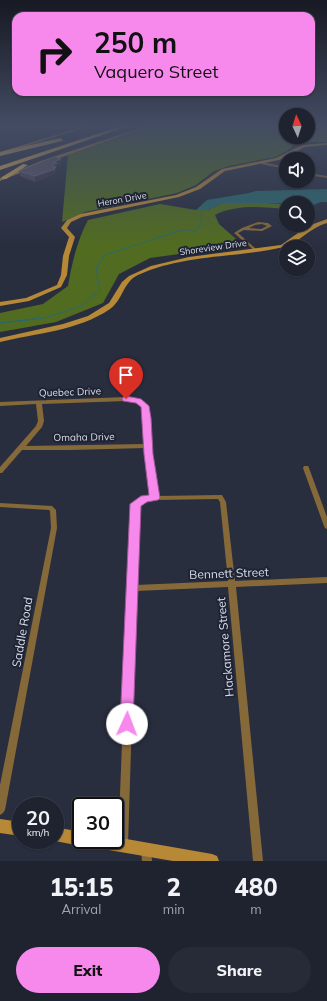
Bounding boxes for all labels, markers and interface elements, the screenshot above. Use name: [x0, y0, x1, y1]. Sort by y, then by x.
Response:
text: 250 m: [94, 25, 177, 60]
icon: right: [28, 28, 80, 80]
text: Vaquero Street: [94, 60, 218, 83]
north arrow: [279, 108, 315, 144]
map controls: [279, 108, 315, 276]
button: sound: [279, 152, 315, 188]
street label: Heron Drive: [97, 189, 147, 209]
button: search: [279, 196, 315, 232]
street label: Shoreview Drive: [179, 237, 247, 257]
button: layers: [279, 240, 315, 276]
pin: [109, 358, 143, 399]
icon: arrive: [115, 364, 137, 386]
street label: Quebec Drive: [39, 384, 101, 400]
street label: Omaha Drive: [53, 430, 115, 444]
street label: Bennett Street: [189, 564, 269, 582]
street label: Saddle Road: [8, 596, 36, 668]
street label: Hackamore Street: [213, 596, 237, 698]
position arrow: [106, 703, 148, 745]
speed limit sign: 30: [72, 797, 124, 849]
text: 20: [26, 805, 50, 830]
text: km/h: [27, 826, 49, 839]
text: 15:15: [49, 872, 113, 902]
text: 2: [167, 872, 181, 902]
text: 480: [234, 872, 278, 902]
text: Arrival: [61, 901, 101, 917]
text: min: [163, 901, 185, 917]
text: m: [250, 901, 262, 917]
button: Exit: [16, 947, 160, 993]
button: Share: [168, 947, 311, 993]

